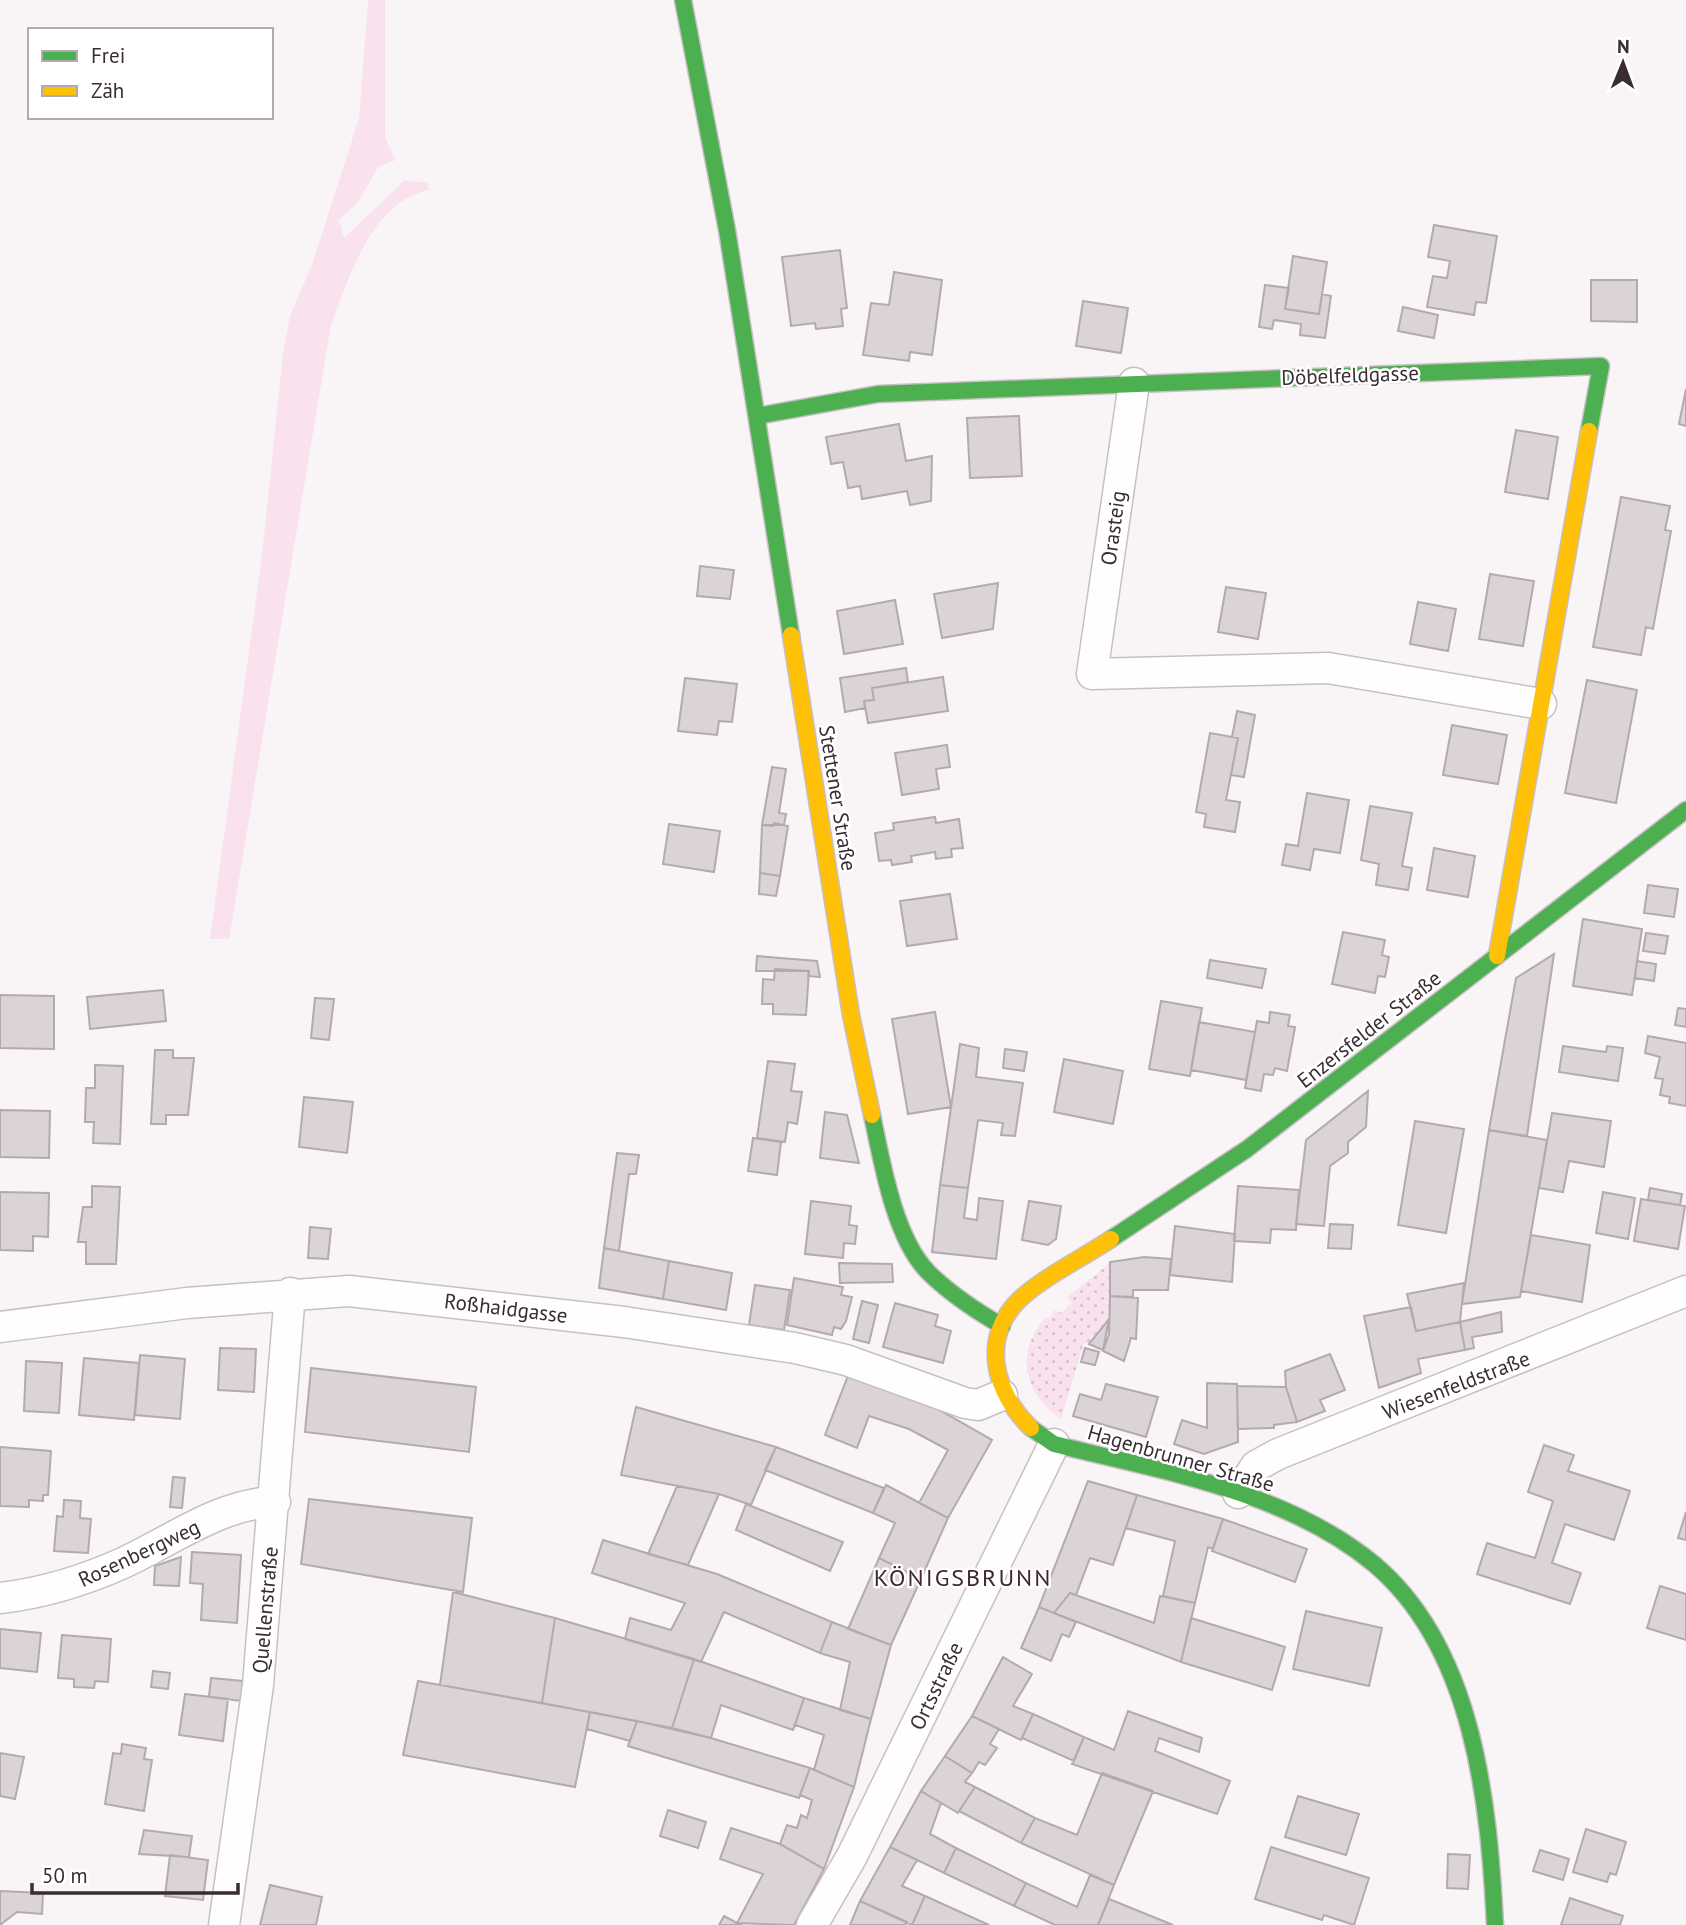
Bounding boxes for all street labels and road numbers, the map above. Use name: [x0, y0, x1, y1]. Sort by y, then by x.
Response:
street label: Döbelfeldgasse: [1281, 359, 1419, 391]
street label: Orasteig: [1094, 489, 1132, 567]
street label: Stettener Straße: [813, 723, 863, 873]
street label: Enzersfelder Straße: [1292, 964, 1446, 1094]
street label: Roßhaidgasse: [443, 1287, 569, 1329]
street label: Wiesenfeldstraße: [1378, 1344, 1534, 1426]
street label: Hagenbrunner Straße: [1084, 1418, 1278, 1498]
street label: Rosenbergweg: [74, 1513, 204, 1593]
street label: Quellenstraße: [246, 1545, 284, 1675]
street label: Ortsstraße: [903, 1638, 969, 1734]

